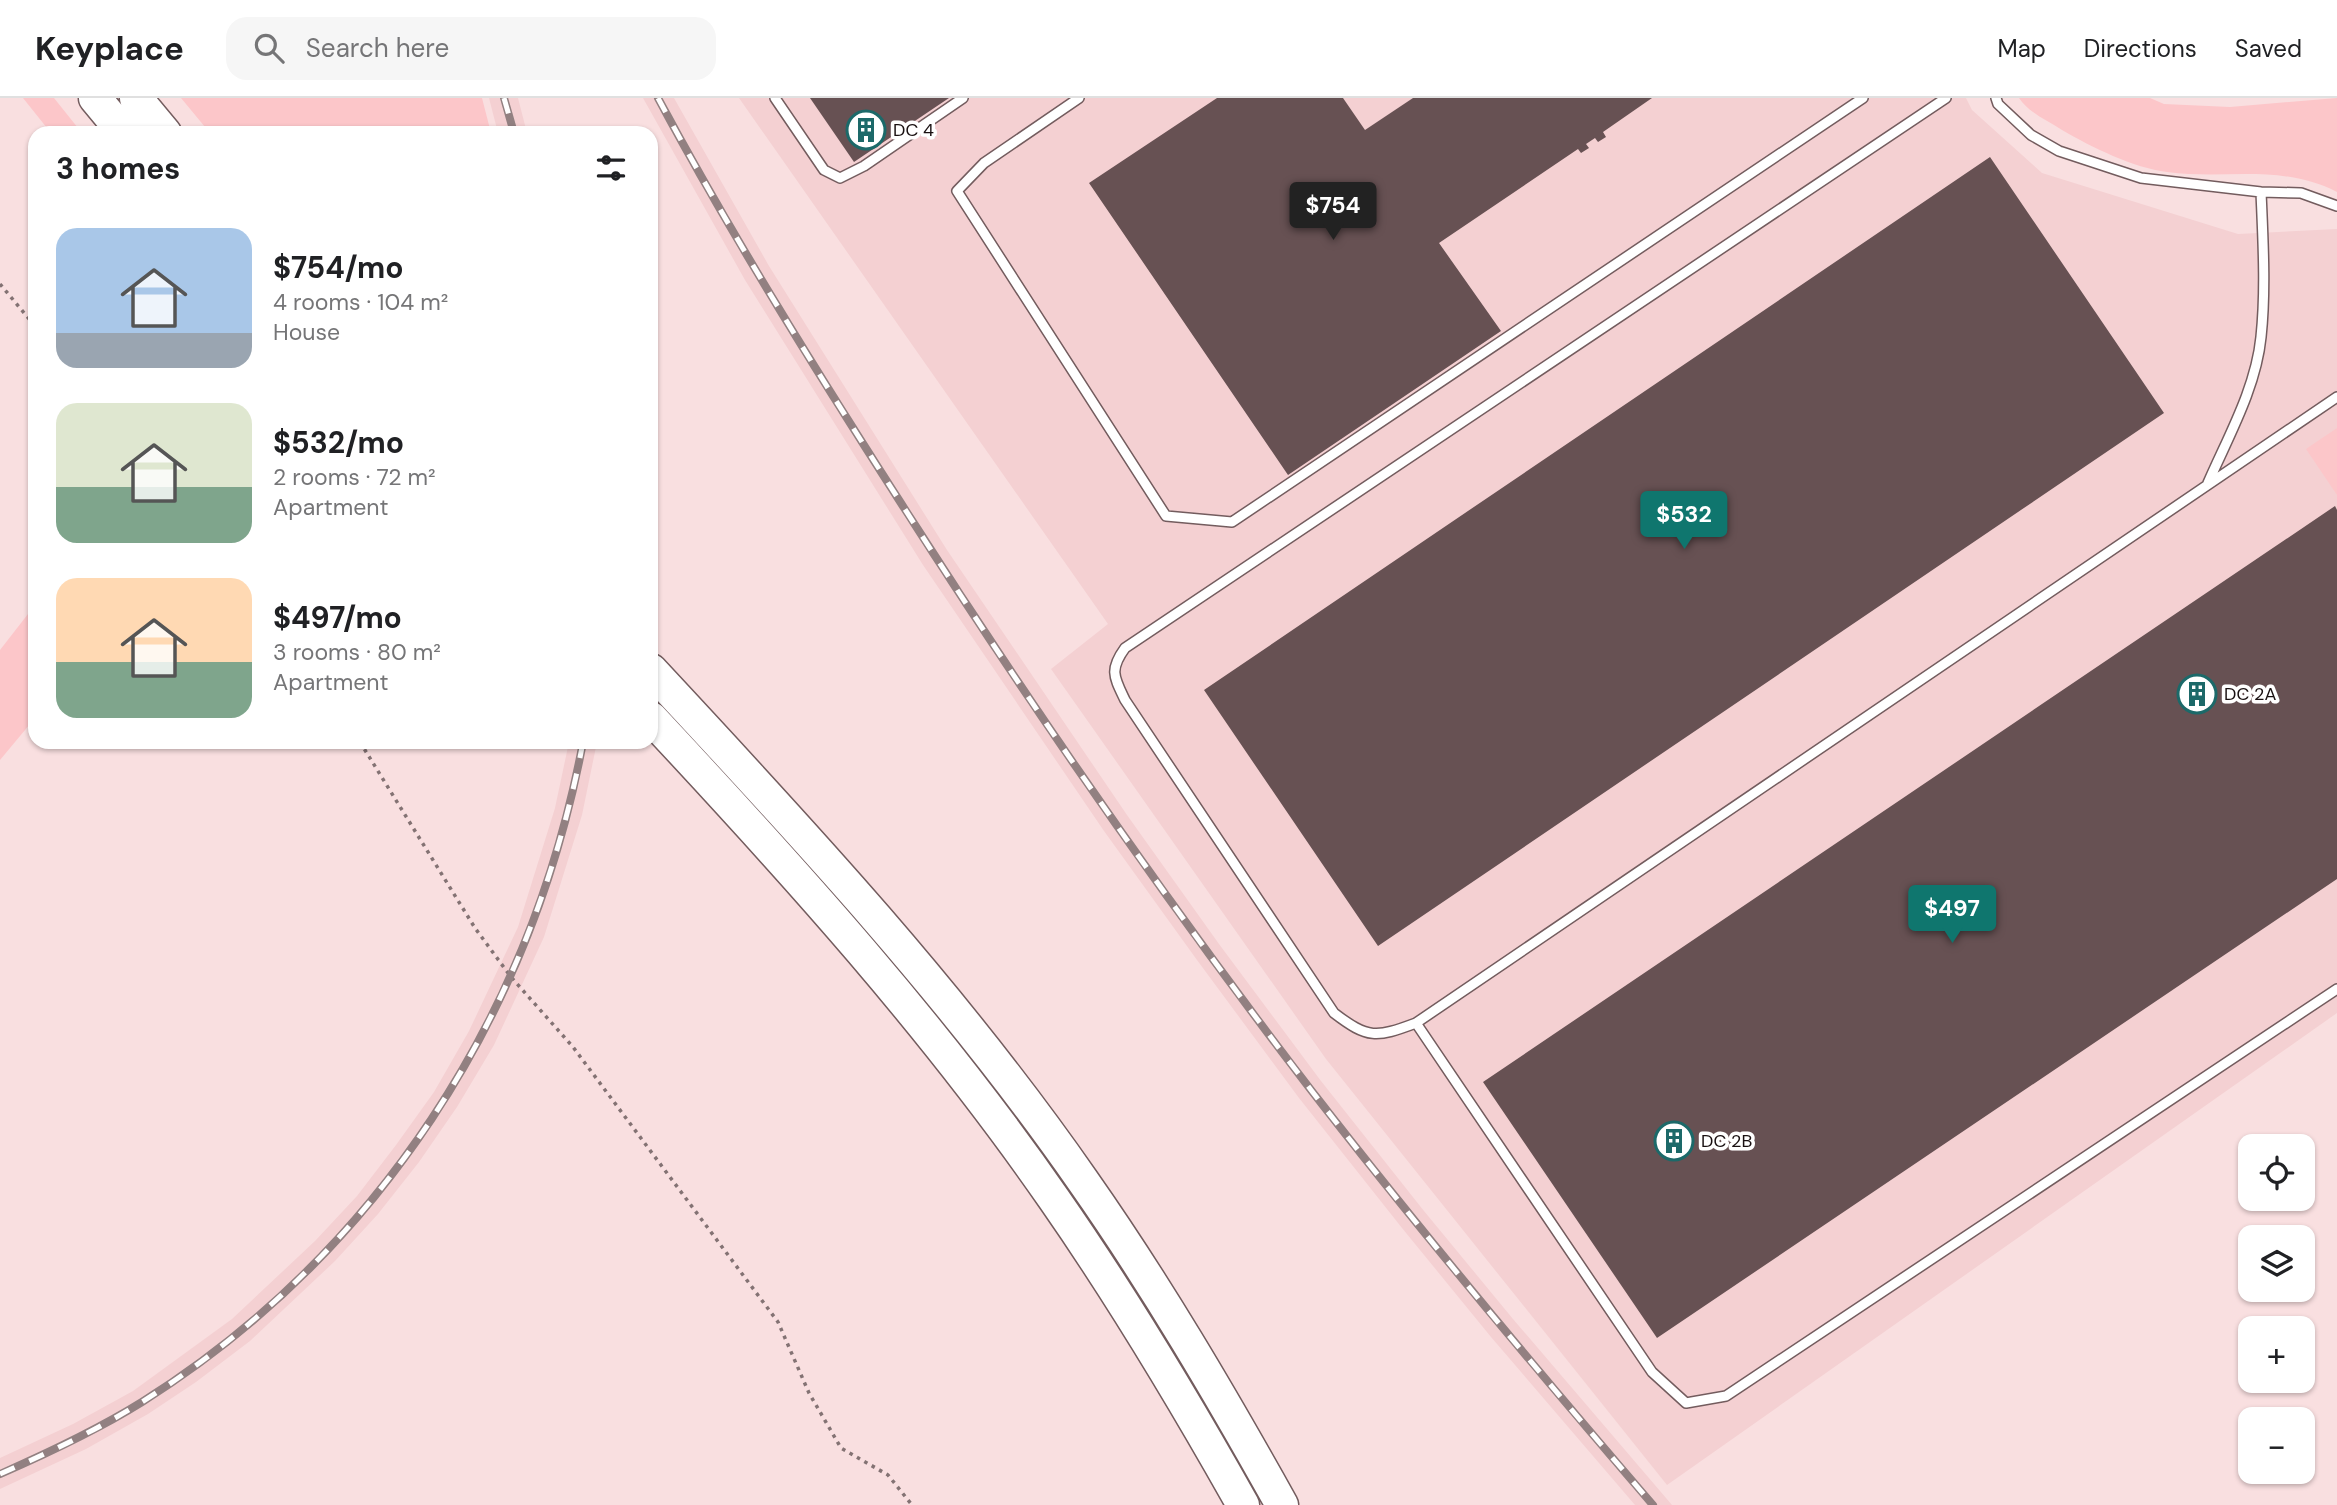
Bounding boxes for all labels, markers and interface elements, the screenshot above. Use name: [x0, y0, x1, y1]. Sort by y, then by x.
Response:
search box: [226, 17, 716, 80]
text: Keyplace: [35, 27, 184, 70]
icon: search: [250, 29, 288, 67]
text: Search here: [306, 31, 449, 65]
text: Map: [1998, 33, 2046, 64]
text: Directions: [2084, 33, 2197, 64]
text: Saved: [2235, 33, 2302, 64]
building icon: DC 4: [845, 109, 887, 151]
place label: DC 4: [893, 118, 934, 142]
text: 3 homes: [56, 149, 180, 188]
icon: filters: [592, 149, 630, 187]
pin: $754: [1292, 183, 1374, 242]
text: $754: [1306, 190, 1360, 220]
text: $754/mo: [273, 248, 403, 287]
icon: home: [112, 256, 196, 340]
text: 4 rooms · 104 m²: [273, 287, 448, 317]
text: House: [273, 317, 340, 347]
text: $532/mo: [273, 423, 404, 462]
icon: home: [112, 431, 196, 515]
text: 2 rooms · 72 m²: [273, 462, 436, 492]
pin: $532: [1643, 491, 1725, 551]
text: Apartment: [273, 492, 388, 522]
text: $532: [1656, 499, 1712, 529]
text: $497/mo: [273, 598, 402, 637]
icon: home: [112, 606, 196, 690]
text: 3 rooms · 80 m²: [273, 637, 441, 667]
text: Apartment: [273, 667, 388, 697]
building icon: DC 2A: [2176, 673, 2218, 715]
place label: DC 2A: [2224, 682, 2276, 706]
pin: $497: [1911, 886, 1993, 945]
text: $497: [1924, 893, 1980, 923]
building icon: DC 2B: [1653, 1120, 1695, 1162]
place label: DC 2B: [1701, 1129, 1752, 1153]
map controls: [2238, 1134, 2315, 1484]
button: locate: [2238, 1134, 2315, 1211]
button: layers: [2238, 1225, 2315, 1302]
button: +: [2238, 1316, 2315, 1393]
button: −: [2238, 1407, 2315, 1484]

